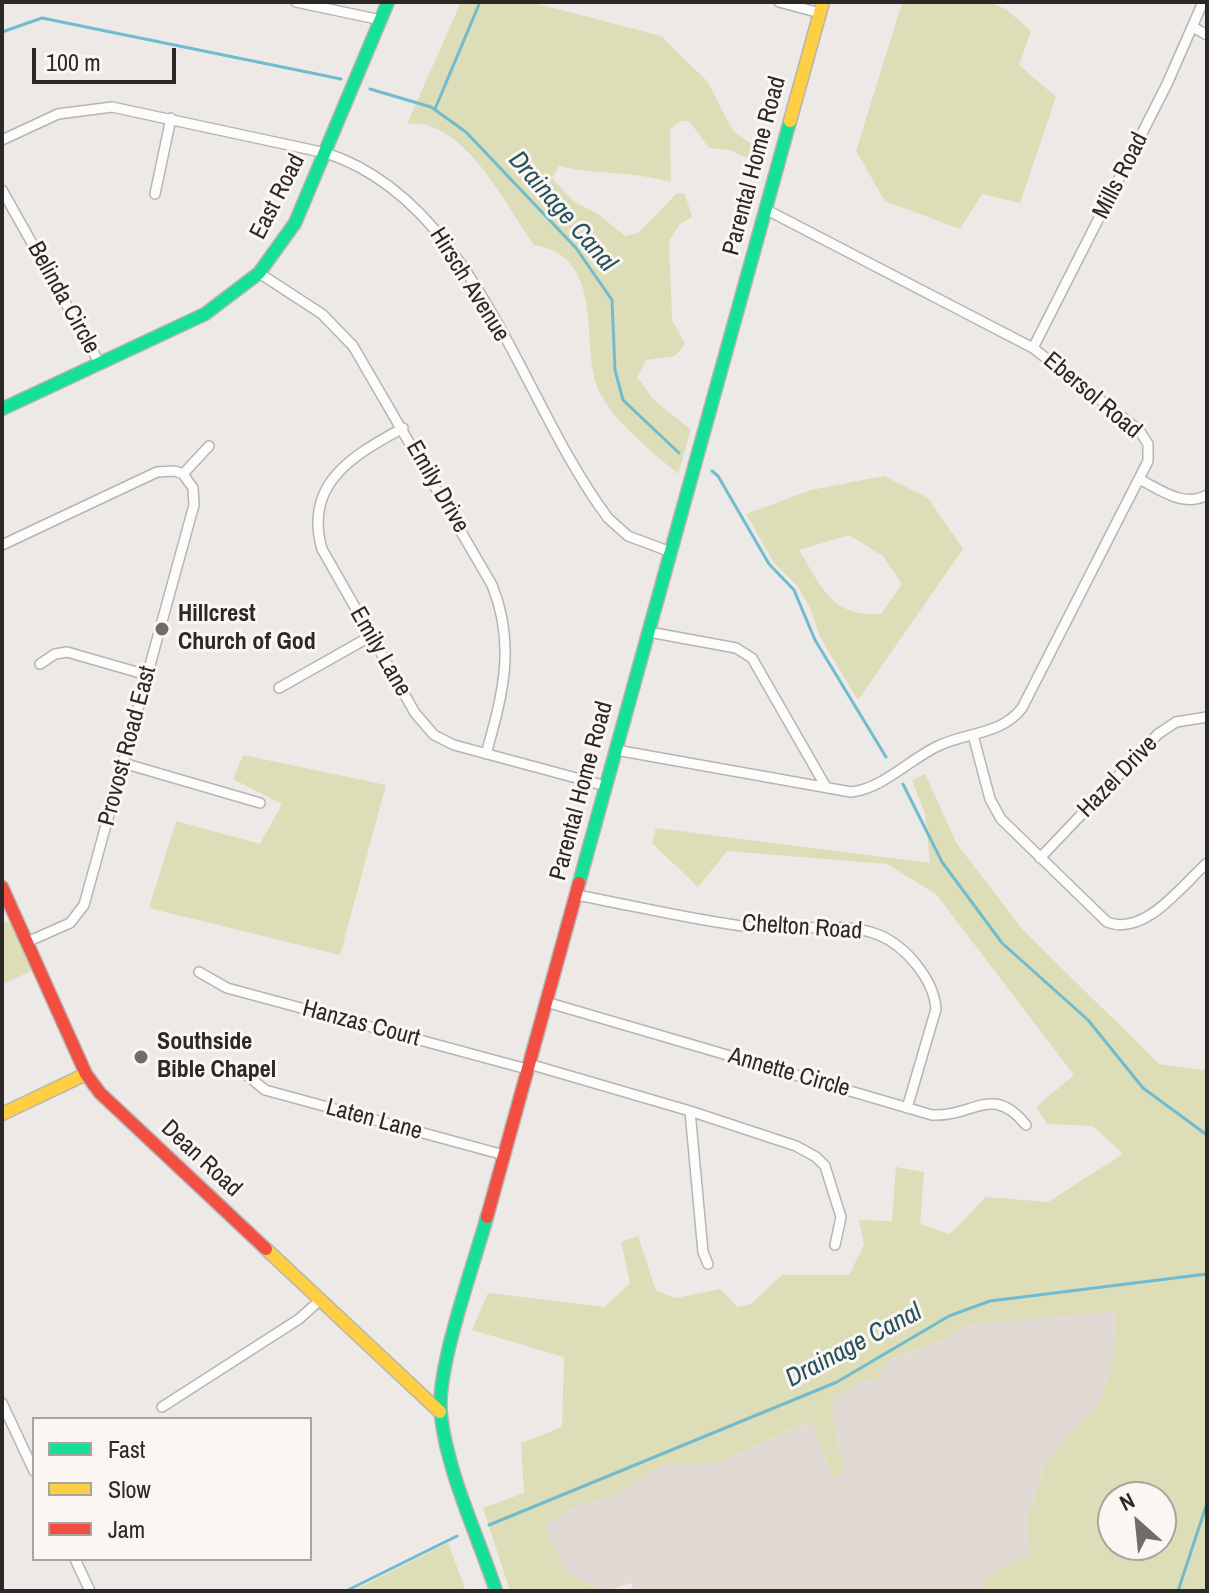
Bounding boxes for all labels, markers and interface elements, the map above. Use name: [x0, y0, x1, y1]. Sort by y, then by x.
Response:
scale bar: [36, 32, 180, 82]
text: 100 m: [46, 46, 101, 78]
street label: Parental Home Road: [717, 74, 793, 258]
street label: Mills Road: [1087, 128, 1155, 224]
water label: Drainage Canal: [501, 145, 623, 279]
street label: East Road: [244, 150, 312, 244]
street label: Hirsch Avenue: [423, 223, 515, 347]
street label: Belinda Circle: [20, 237, 106, 359]
street label: Ebersol Road: [1037, 347, 1147, 445]
street label: Emily Drive: [399, 436, 475, 538]
place label: Hillcrest Church of God: [178, 601, 316, 657]
street label: Emily Lane: [343, 602, 417, 702]
marker: Hillcrest Church of God: [153, 620, 171, 638]
street label: Provost Road East: [93, 663, 163, 829]
street label: Parental Home Road: [544, 699, 620, 883]
street label: Hazel Drive: [1072, 730, 1164, 824]
street label: Chelton Road: [741, 909, 863, 947]
street label: Hanzas Court: [299, 995, 423, 1053]
place label: Southside Bible Chapel: [157, 1029, 276, 1085]
street label: Annette Circle: [725, 1042, 853, 1104]
marker: Southside Bible Chapel: [132, 1048, 150, 1066]
street label: Laten Lane: [323, 1093, 425, 1147]
street label: Dean Road: [155, 1115, 247, 1203]
water label: Drainage Canal: [781, 1297, 927, 1395]
legend: [32, 1417, 312, 1561]
text: Fast: [108, 1433, 145, 1465]
text: Slow: [108, 1473, 151, 1505]
north arrow: [1097, 1481, 1177, 1561]
text: N: [1114, 1485, 1140, 1518]
text: Jam: [108, 1513, 145, 1545]

